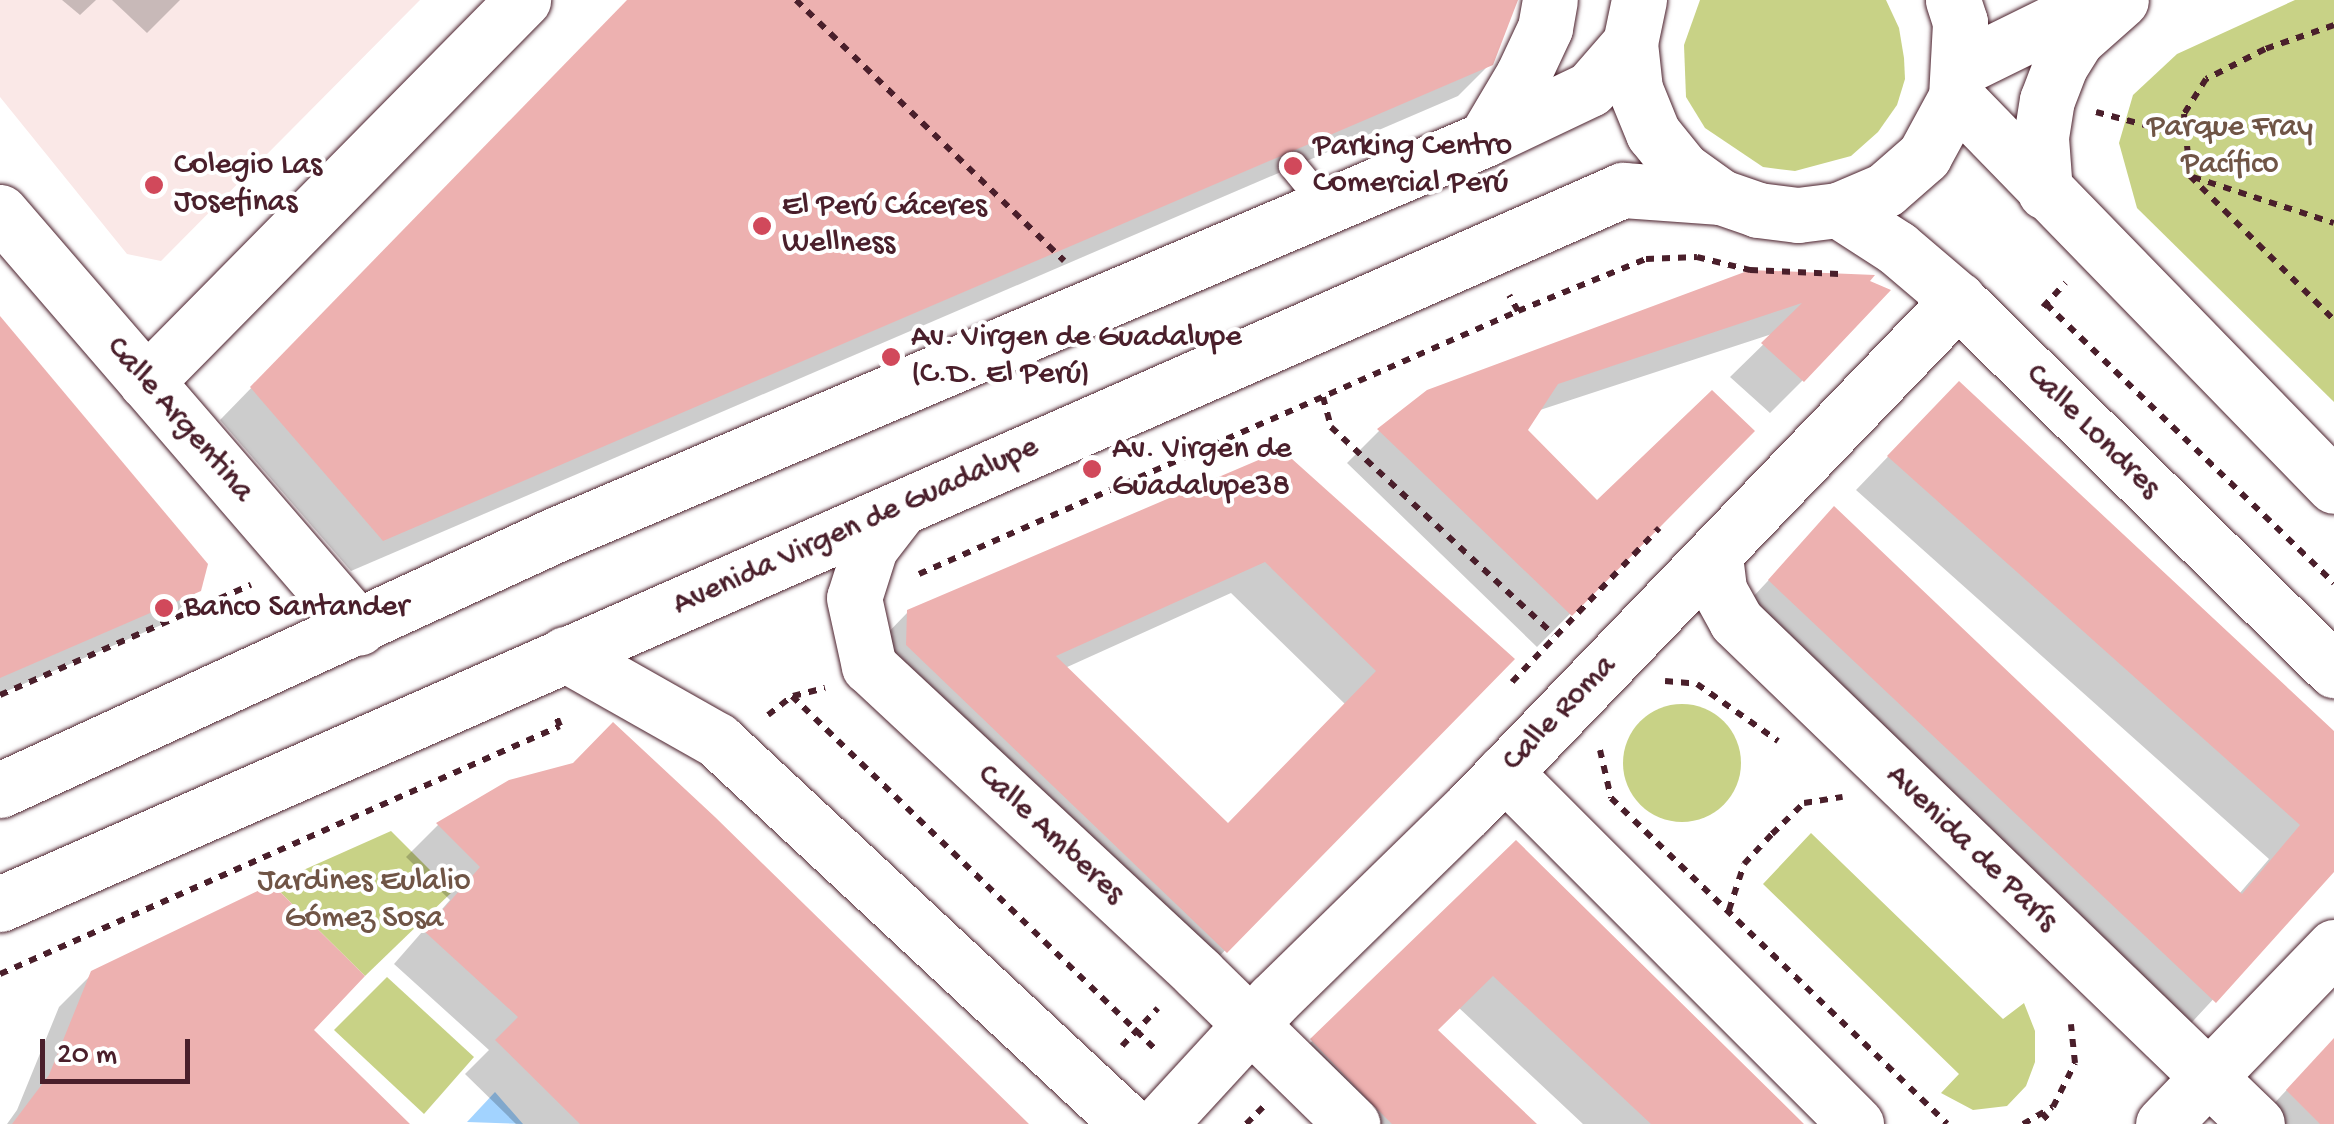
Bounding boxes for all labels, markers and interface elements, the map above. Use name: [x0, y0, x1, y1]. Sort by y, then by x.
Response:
park label: Parque Fray Pacífico: [2147, 110, 2313, 185]
place label: Parking Centro Comercial Perú: [1313, 129, 1512, 204]
place label: Colegio Las Josefinas: [174, 148, 322, 223]
marker: Parking Centro Comercial Perú: [1282, 155, 1304, 177]
marker: Colegio Las Josefinas: [143, 174, 165, 196]
place label: El Perú Cáceres Wellness: [782, 189, 987, 264]
marker: El Perú Cáceres Wellness: [751, 215, 773, 237]
place label: Av. Virgen de Guadalupe (C.D. El Perú): [911, 320, 1242, 395]
street label: Calle Argentina: [97, 330, 261, 510]
marker: Av. Virgen de Guadalupe (C.D. El Perú): [880, 346, 902, 368]
street label: Calle Londres: [2016, 356, 2168, 508]
street label: Avenida Virgen de Guadalupe: [667, 429, 1045, 625]
place label: Av. Virgen de Guadalupe38: [1112, 432, 1291, 507]
marker: Av. Virgen de Guadalupe38: [1081, 458, 1103, 480]
place label: Banco Santander: [184, 589, 409, 627]
marker: Banco Santander: [153, 597, 175, 619]
street label: Calle Roma: [1495, 648, 1625, 780]
street label: Calle Amberes: [968, 757, 1132, 913]
street label: Avenida de París: [1877, 757, 2065, 941]
park label: Jardines Eulalio Gómez Sosa: [257, 864, 471, 939]
scale bar: [45, 1019, 195, 1081]
text: 20 m: [57, 1039, 117, 1074]

